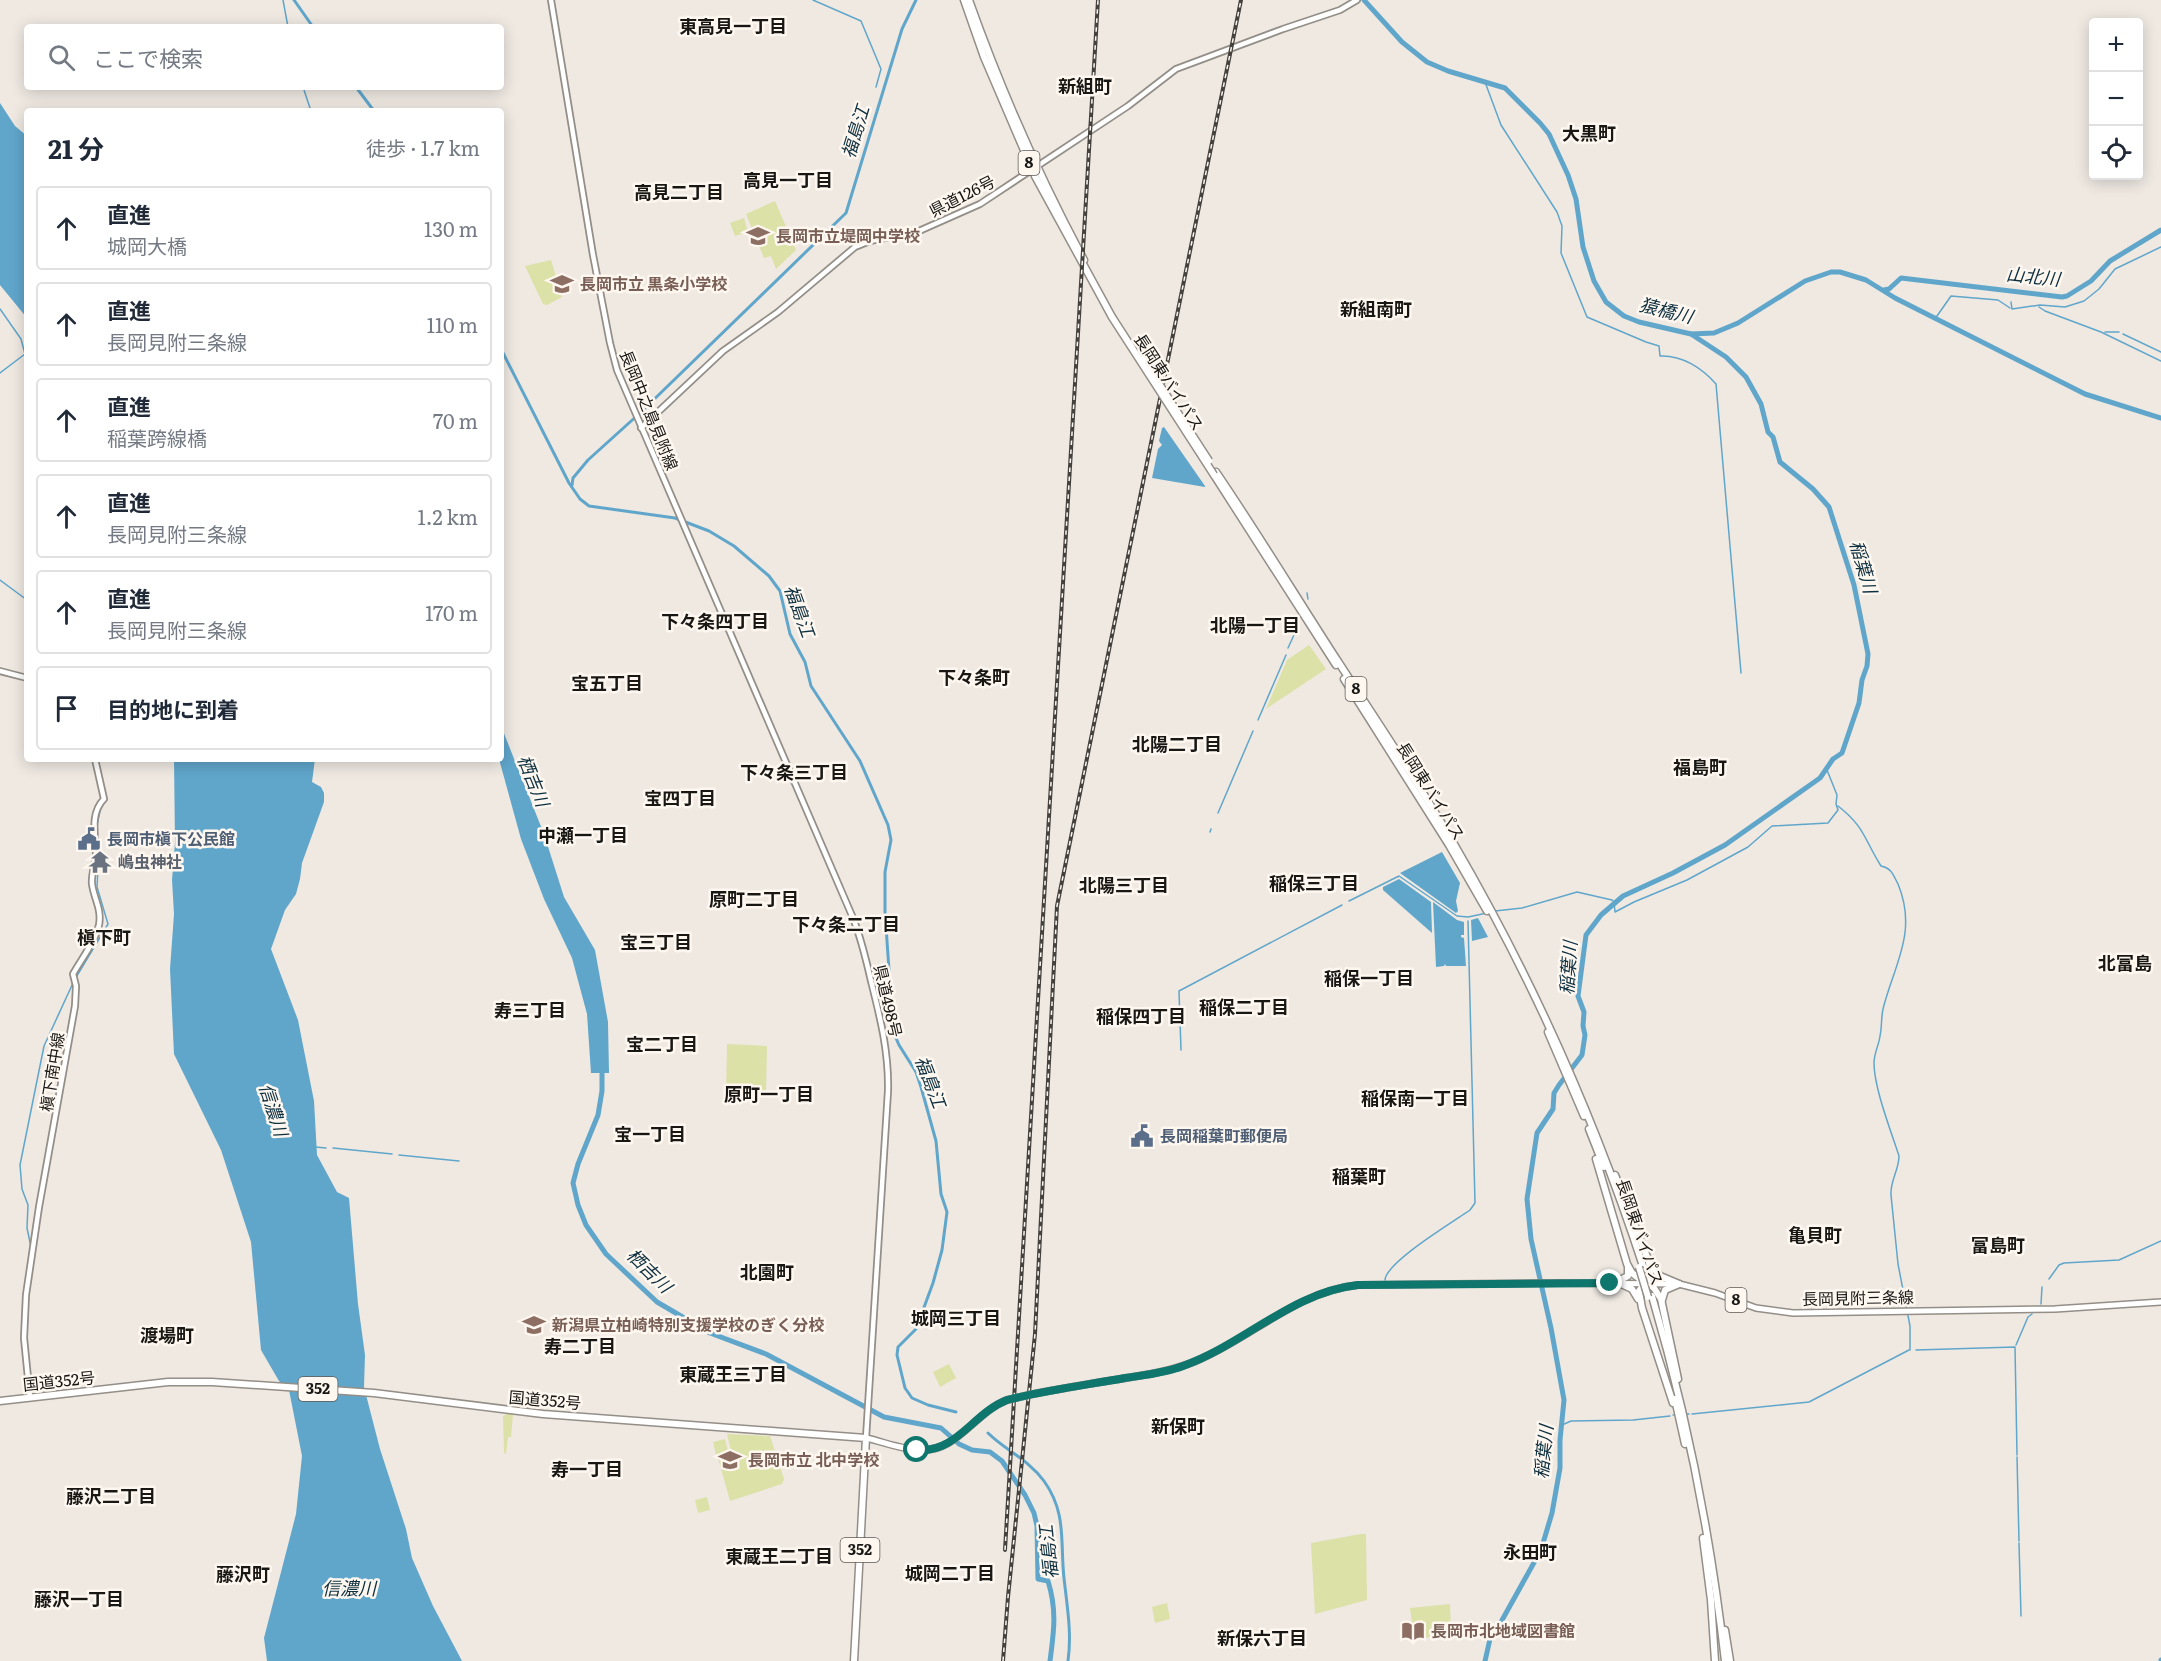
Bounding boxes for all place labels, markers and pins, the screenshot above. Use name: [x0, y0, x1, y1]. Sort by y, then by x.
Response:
school or university icon: 長岡市立堤岡中学校: [745, 223, 771, 249]
place label: 長岡市立堤岡中学校: [776, 223, 920, 247]
school or university icon: 長岡市立 黒条小学校: [549, 271, 575, 297]
place label: 長岡市立 黒条小学校: [580, 271, 727, 295]
public building icon: 長岡市槇下公民館: [76, 826, 102, 852]
place label: 長岡市槇下公民館: [107, 826, 235, 850]
temple icon: 嶋虫神社: [87, 849, 113, 875]
place label: 嶋虫神社: [118, 849, 182, 873]
public building icon: 長岡稲葉町郵便局: [1129, 1123, 1155, 1149]
place label: 長岡稲葉町郵便局: [1160, 1123, 1288, 1147]
school or university icon: 新潟県立柏崎特別支援学校のぎく分校: [521, 1312, 547, 1338]
place label: 新潟県立柏崎特別支援学校のぎく分校: [552, 1312, 824, 1336]
school or university icon: 長岡市立 北中学校: [717, 1447, 743, 1473]
place label: 長岡市立 北中学校: [748, 1447, 879, 1471]
library icon: 長岡市北地域図書館: [1400, 1618, 1426, 1644]
place label: 長岡市北地域図書館: [1431, 1618, 1575, 1642]

